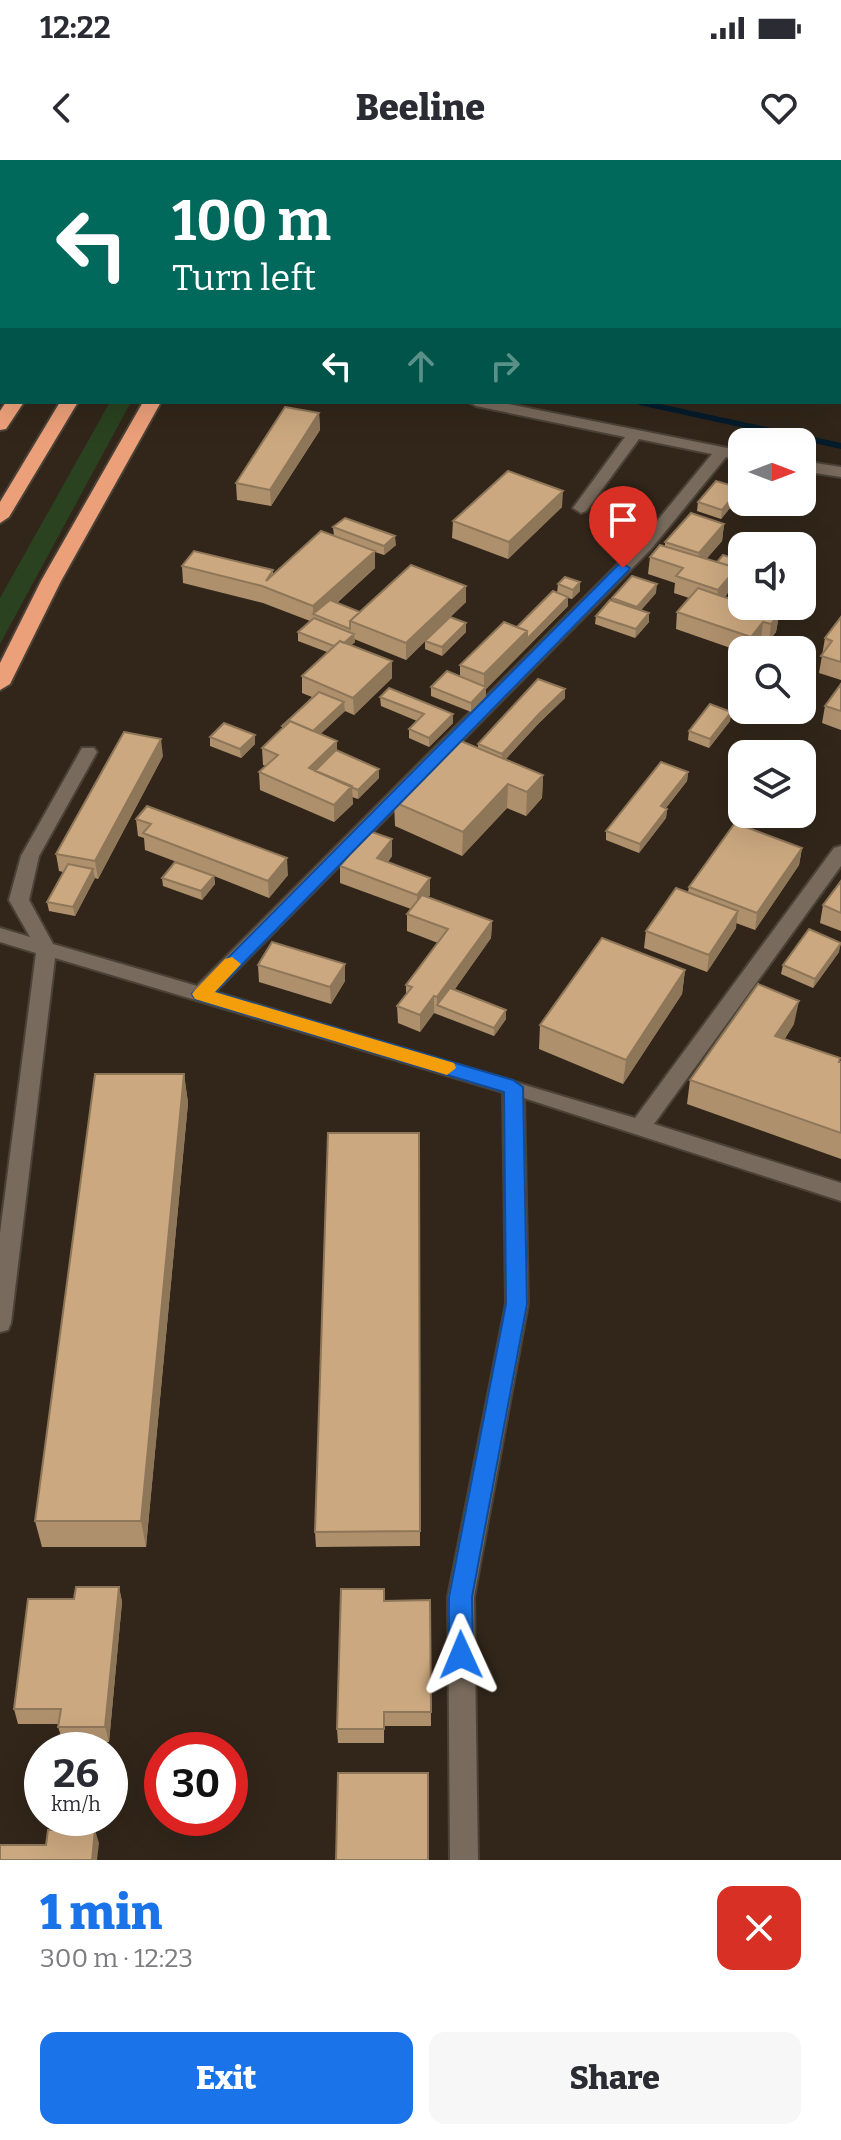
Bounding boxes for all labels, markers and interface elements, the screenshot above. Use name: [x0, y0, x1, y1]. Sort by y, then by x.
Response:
text: 12:22: [40, 10, 111, 46]
icon: back: [40, 86, 84, 130]
text: Beeline: [356, 86, 485, 130]
icon: heart: [757, 86, 801, 130]
text: 100 m: [172, 188, 331, 255]
icon: left: [40, 192, 144, 296]
text: Turn left: [172, 256, 316, 300]
icon: left: [315, 344, 359, 388]
icon: ahead: [399, 344, 443, 388]
icon: right: [483, 344, 527, 388]
north arrow: [728, 428, 816, 516]
map controls: [728, 428, 816, 828]
pin: [589, 486, 657, 568]
icon: arrive: [601, 498, 645, 542]
button: sound: [728, 532, 816, 620]
button: search: [728, 636, 816, 724]
button: layers: [728, 740, 816, 828]
position arrow: [419, 1613, 503, 1697]
speed limit sign: 30: [144, 1732, 248, 1836]
text: 26: [53, 1750, 99, 1798]
text: km/h: [51, 1792, 101, 1816]
text: 1 min: [40, 1884, 162, 1942]
button: close: [717, 1886, 801, 1970]
text: 300 m · 12:23: [40, 1943, 193, 1974]
button: Exit: [40, 2032, 413, 2124]
button: Share: [429, 2032, 801, 2124]

